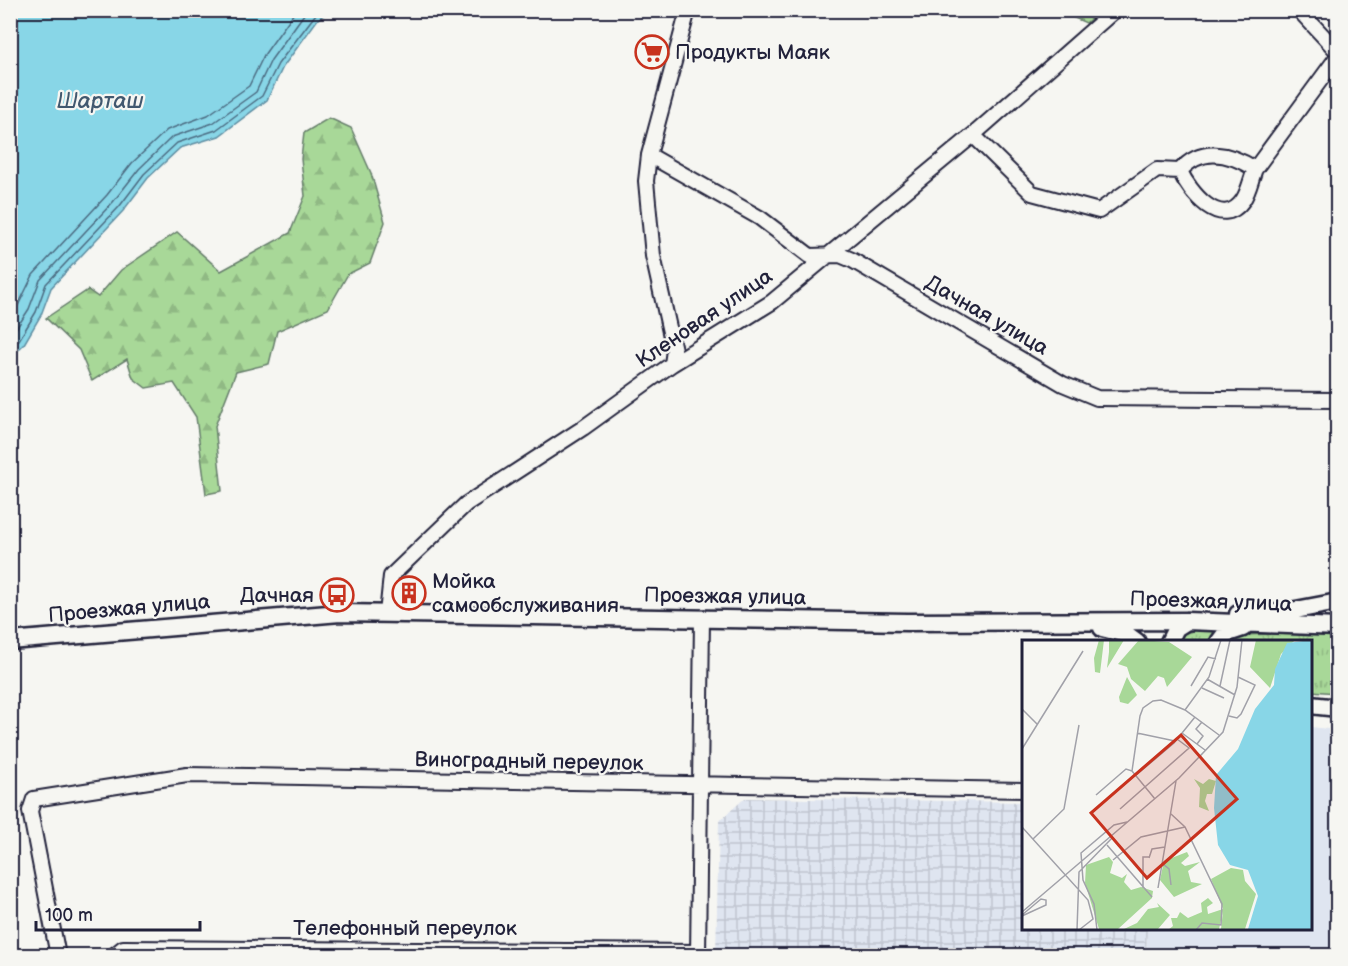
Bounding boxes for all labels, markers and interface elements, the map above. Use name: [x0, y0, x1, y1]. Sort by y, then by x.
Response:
supermarket icon: Продукты Маяк: [634, 34, 670, 70]
place label: Продукты Маяк: [675, 40, 830, 65]
water label: Шарташ: [57, 88, 144, 115]
street label: Кленовая улица: [631, 263, 778, 373]
street label: Дачная улица: [921, 270, 1053, 361]
place label: Мойка самообслуживания: [432, 569, 619, 618]
building icon: Мойка самообслуживания: [391, 575, 427, 611]
bus stop icon: Дачная: [319, 577, 355, 613]
place label: Дачная: [240, 583, 314, 608]
street label: Проезжая улица: [644, 583, 807, 610]
street label: Проезжая улица: [1129, 586, 1293, 617]
street label: Проезжая улица: [47, 589, 212, 628]
inset map: [1022, 640, 1312, 930]
street label: Виноградный переулок: [414, 747, 644, 776]
scale bar: [36, 894, 200, 932]
text: 100 m: [45, 905, 93, 926]
street label: Телефонный переулок: [293, 916, 517, 941]

